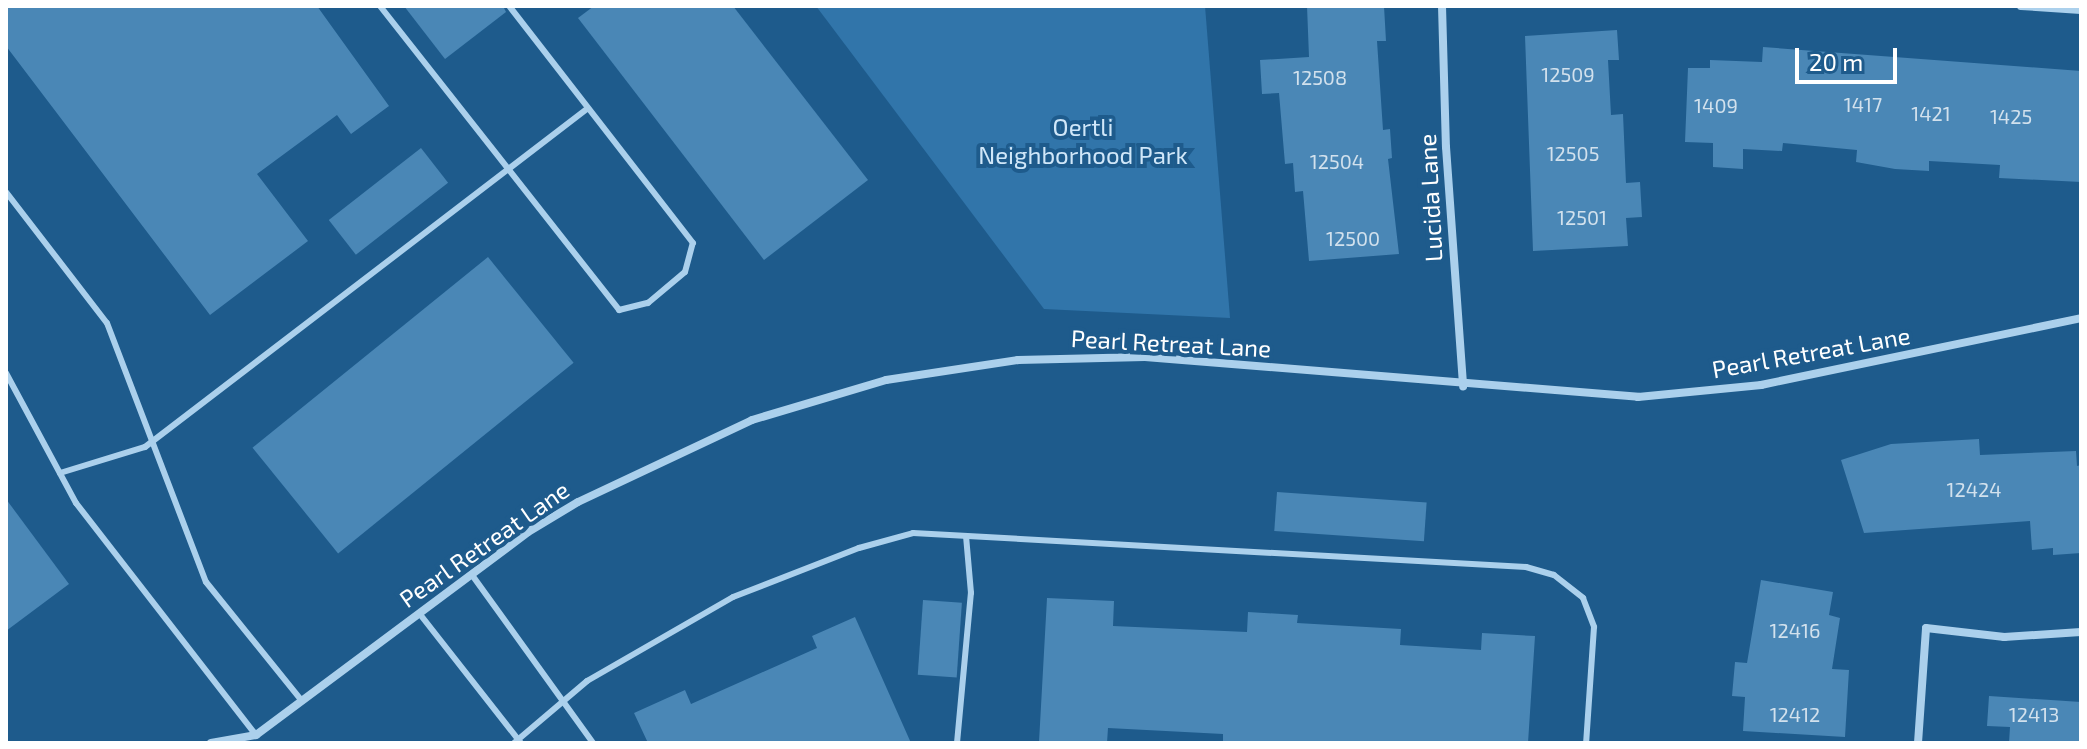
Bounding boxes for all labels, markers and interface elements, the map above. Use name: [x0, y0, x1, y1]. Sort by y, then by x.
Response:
scale bar: [1799, 32, 1901, 82]
text: 20 m: [1809, 47, 1863, 76]
house number: 12509: [1541, 62, 1595, 86]
house number: 12508: [1293, 65, 1347, 89]
house number: 1417: [1844, 92, 1882, 116]
house number: 1409: [1694, 93, 1738, 117]
house number: 1421: [1911, 101, 1951, 125]
house number: 1425: [1990, 104, 2032, 128]
park label: Oertli Neighborhood Park: [978, 113, 1188, 169]
street label: Lucida Lane: [1412, 133, 1448, 263]
house number: 12505: [1547, 141, 1599, 165]
house number: 12504: [1310, 149, 1364, 173]
house number: 12501: [1557, 205, 1607, 229]
house number: 12500: [1326, 226, 1380, 250]
street label: Pearl Retreat Lane: [1709, 320, 1913, 384]
street label: Pearl Retreat Lane: [1070, 323, 1272, 363]
street label: Pearl Retreat Lane: [393, 475, 575, 613]
house number: 12424: [1946, 477, 2002, 501]
house number: 12416: [1770, 618, 1820, 642]
house number: 12412: [1770, 702, 1820, 726]
house number: 12413: [2009, 702, 2059, 726]

